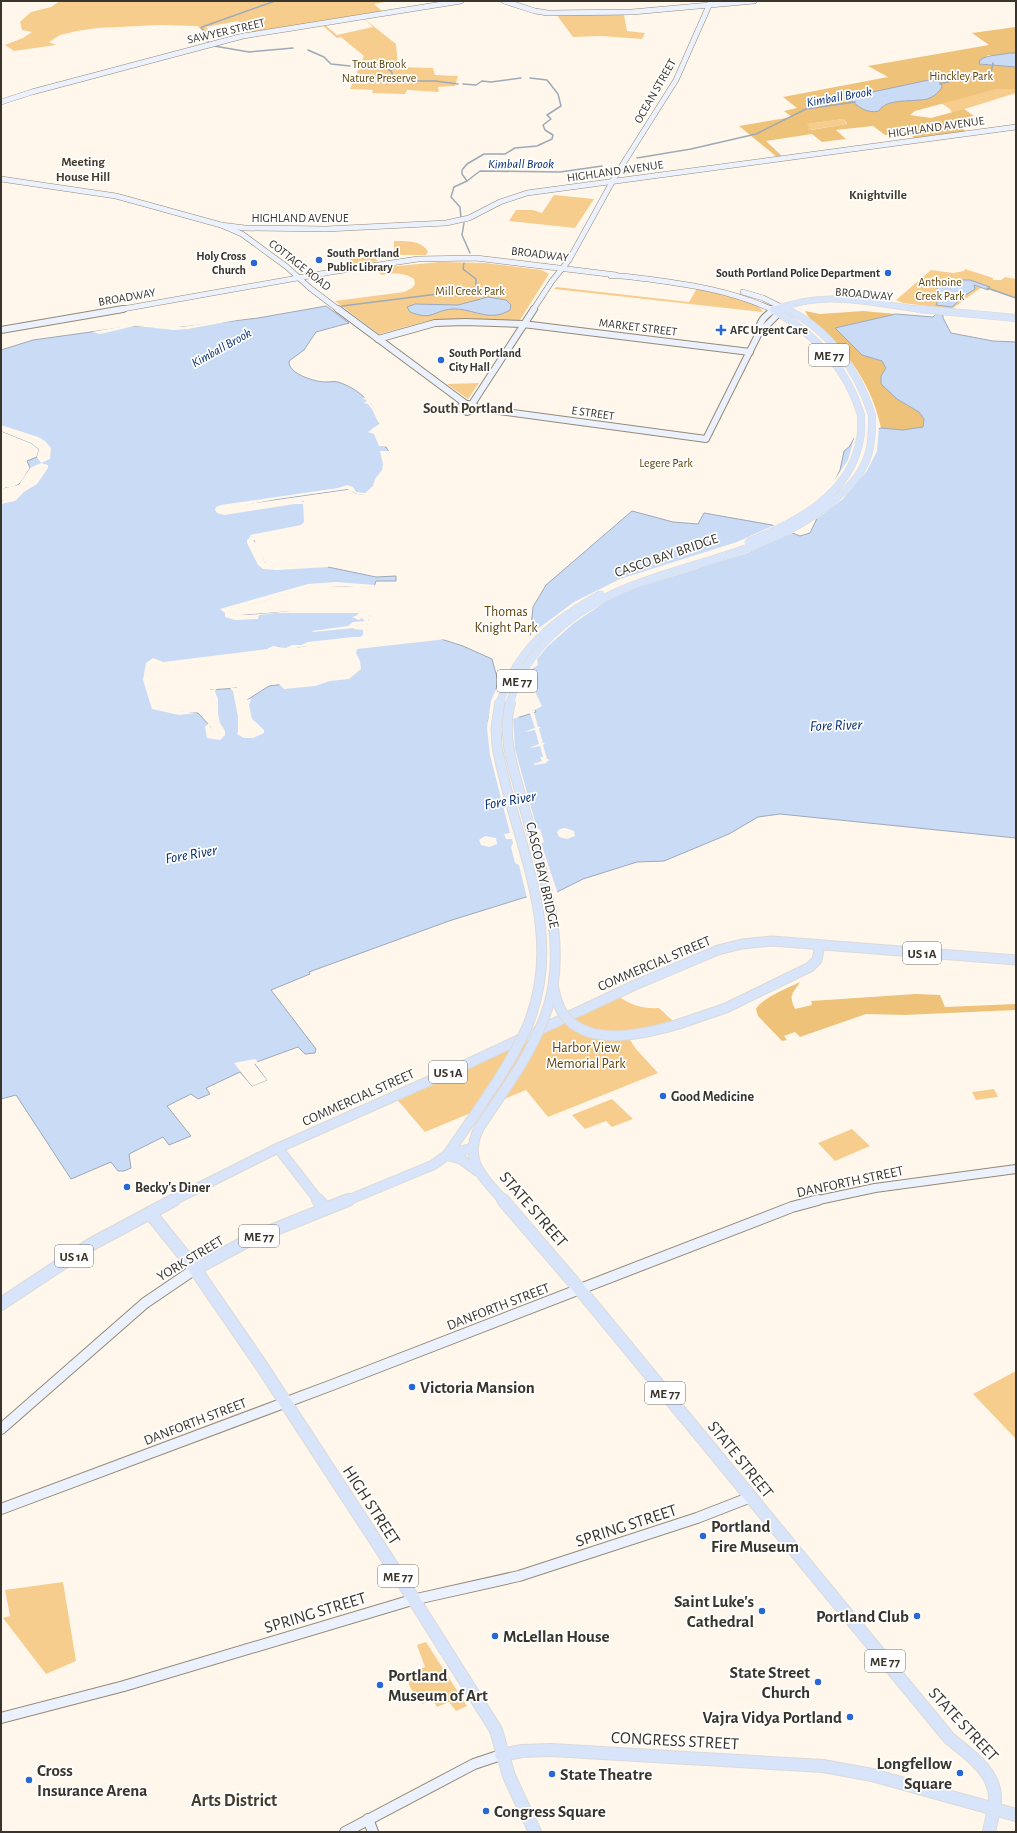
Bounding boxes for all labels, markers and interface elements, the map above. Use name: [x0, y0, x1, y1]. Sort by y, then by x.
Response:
street label: SAWYER STREET: [186, 16, 266, 46]
street label: OCEAN STREET: [632, 57, 678, 125]
park label: Trout Brook Nature Preserve: [342, 58, 416, 84]
park label: Hinckley Park: [929, 70, 993, 83]
water label: Kimball Brook: [806, 85, 873, 110]
street label: HIGHLAND AVENUE: [887, 114, 985, 140]
district label: Meeting House Hill: [56, 156, 110, 184]
water label: Kimball Brook: [488, 158, 554, 171]
street label: HIGHLAND AVENUE: [566, 158, 664, 184]
district label: Knightville: [849, 189, 907, 202]
street label: HIGHLAND AVENUE: [251, 212, 349, 224]
street label: COTTAGE ROAD: [267, 237, 333, 293]
street label: BROADWAY: [510, 245, 570, 264]
place label: South Portland Public Library: [327, 247, 400, 274]
place label: Holy Cross Church: [196, 250, 246, 276]
marker: South Portland Public Library: [314, 255, 324, 265]
marker: Holy Cross Church: [249, 258, 259, 268]
place label: South Portland Police Department: [716, 267, 880, 279]
marker: South Portland Police Department: [883, 268, 893, 278]
park label: Anthoine Creek Park: [915, 276, 965, 302]
park label: Mill Creek Park: [435, 285, 505, 297]
street label: BROADWAY: [835, 285, 894, 303]
street label: BROADWAY: [97, 286, 157, 308]
street label: MARKET STREET: [598, 316, 678, 338]
marker: AFC Urgent Care: [715, 324, 727, 336]
place label: AFC Urgent Care: [730, 324, 808, 336]
water label: Kimball Brook: [190, 327, 254, 370]
road number: ME 77: [809, 344, 849, 366]
place label: South Portland City Hall: [449, 347, 522, 374]
marker: South Portland City Hall: [436, 355, 446, 365]
district label: South Portland: [423, 401, 513, 416]
street label: E STREET: [571, 404, 615, 422]
park label: Legere Park: [639, 457, 693, 469]
street label: CASCO BAY BRIDGE: [613, 532, 720, 580]
park label: Thomas Knight Park: [474, 605, 538, 635]
road number: ME 77: [497, 670, 537, 692]
water label: Fore River: [810, 717, 863, 734]
water label: Fore River: [483, 788, 538, 812]
street label: CASCO BAY BRIDGE: [523, 821, 561, 930]
water label: Fore River: [164, 842, 219, 866]
street label: COMMERCIAL STREET: [596, 934, 713, 994]
road number: US 1A: [903, 942, 941, 964]
park label: Harbor View Memorial Park: [546, 1041, 626, 1071]
road number: US 1A: [429, 1061, 467, 1083]
street label: COMMERCIAL STREET: [300, 1067, 417, 1129]
place label: Good Medicine: [671, 1090, 754, 1104]
marker: Good Medicine: [658, 1091, 668, 1101]
street label: DANFORTH STREET: [796, 1164, 905, 1200]
street label: STATE STREET: [497, 1168, 571, 1250]
place label: Becky's Diner: [135, 1181, 210, 1195]
marker: Becky's Diner: [122, 1182, 132, 1192]
road number: ME 77: [239, 1225, 279, 1247]
street label: YORK STREET: [155, 1233, 226, 1284]
road number: US 1A: [55, 1245, 93, 1267]
street label: DANFORTH STREET: [445, 1281, 552, 1333]
place label: Victoria Mansion: [420, 1379, 535, 1396]
marker: Victoria Mansion: [407, 1382, 417, 1392]
road number: ME 77: [645, 1382, 685, 1404]
street label: DANFORTH STREET: [142, 1396, 249, 1448]
street label: STATE STREET: [705, 1418, 777, 1501]
street label: HIGH STREET: [340, 1463, 403, 1548]
street label: SPRING STREET: [573, 1501, 679, 1550]
place label: Portland Fire Museum: [711, 1518, 799, 1555]
marker: Portland Fire Museum: [698, 1531, 708, 1541]
road number: ME 77: [378, 1565, 418, 1587]
street label: SPRING STREET: [262, 1589, 368, 1636]
place label: Saint Luke's Cathedral: [674, 1593, 754, 1630]
marker: Saint Luke's Cathedral: [757, 1606, 767, 1616]
place label: Portland Club: [816, 1608, 909, 1625]
marker: Portland Club: [912, 1611, 922, 1621]
place label: McLellan House: [503, 1628, 609, 1645]
marker: McLellan House: [490, 1631, 500, 1641]
road number: ME 77: [865, 1650, 905, 1672]
place label: State Street Church: [729, 1664, 810, 1701]
place label: Portland Museum of Art: [388, 1667, 488, 1704]
marker: State Street Church: [813, 1677, 823, 1687]
marker: Portland Museum of Art: [375, 1680, 385, 1690]
street label: STATE STREET: [925, 1684, 1002, 1764]
place label: Vajra Vidya Portland: [703, 1709, 842, 1727]
marker: Vajra Vidya Portland: [845, 1712, 855, 1722]
street label: CONGRESS STREET: [611, 1729, 739, 1752]
place label: Longfellow Square: [876, 1755, 952, 1792]
place label: Cross Insurance Arena: [37, 1762, 147, 1799]
place label: State Theatre: [560, 1766, 652, 1783]
marker: Longfellow Square: [955, 1768, 965, 1778]
marker: State Theatre: [547, 1769, 557, 1779]
marker: Cross Insurance Arena: [24, 1775, 34, 1785]
district label: Arts District: [191, 1792, 277, 1810]
place label: Congress Square: [494, 1803, 606, 1820]
marker: Congress Square: [481, 1806, 491, 1816]

